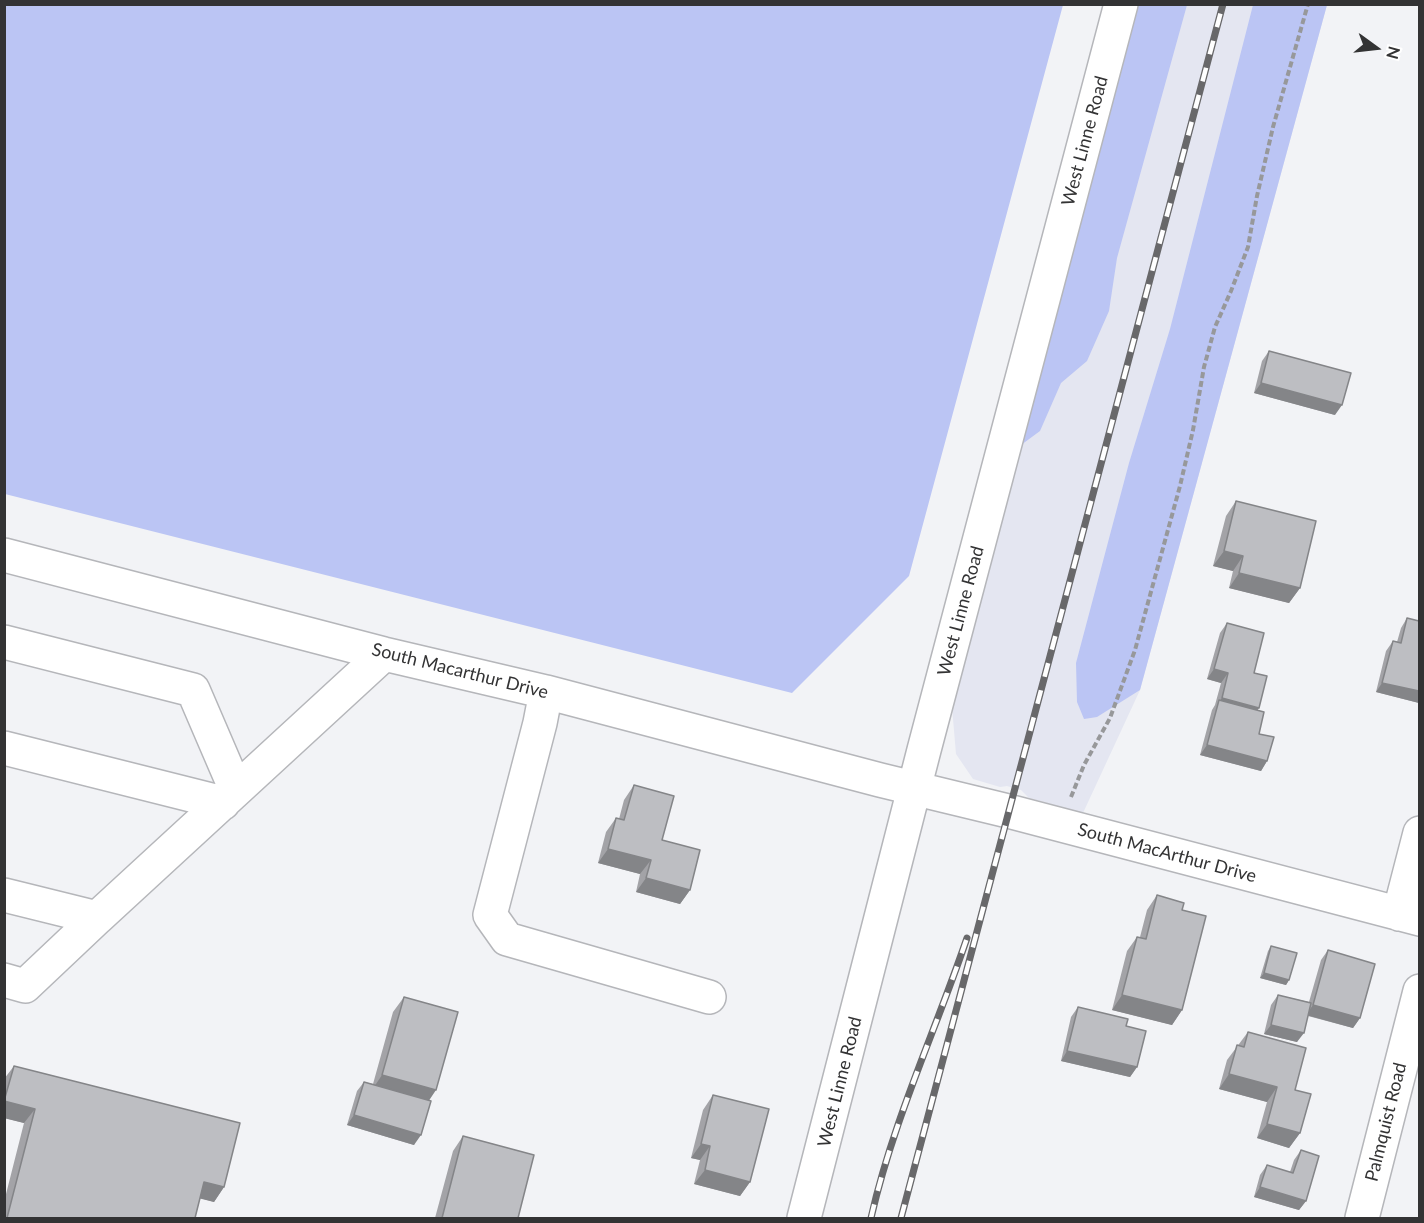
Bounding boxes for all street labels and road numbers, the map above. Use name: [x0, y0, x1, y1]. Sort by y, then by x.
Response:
street label: West Linne Road: [1057, 74, 1113, 208]
street label: West Linne Road: [933, 544, 989, 678]
street label: South Macarthur Drive: [370, 639, 550, 703]
street label: South MacArthur Drive: [1075, 819, 1259, 887]
street label: West Linne Road: [813, 1015, 867, 1149]
street label: Palmquist Road: [1361, 1060, 1411, 1184]

